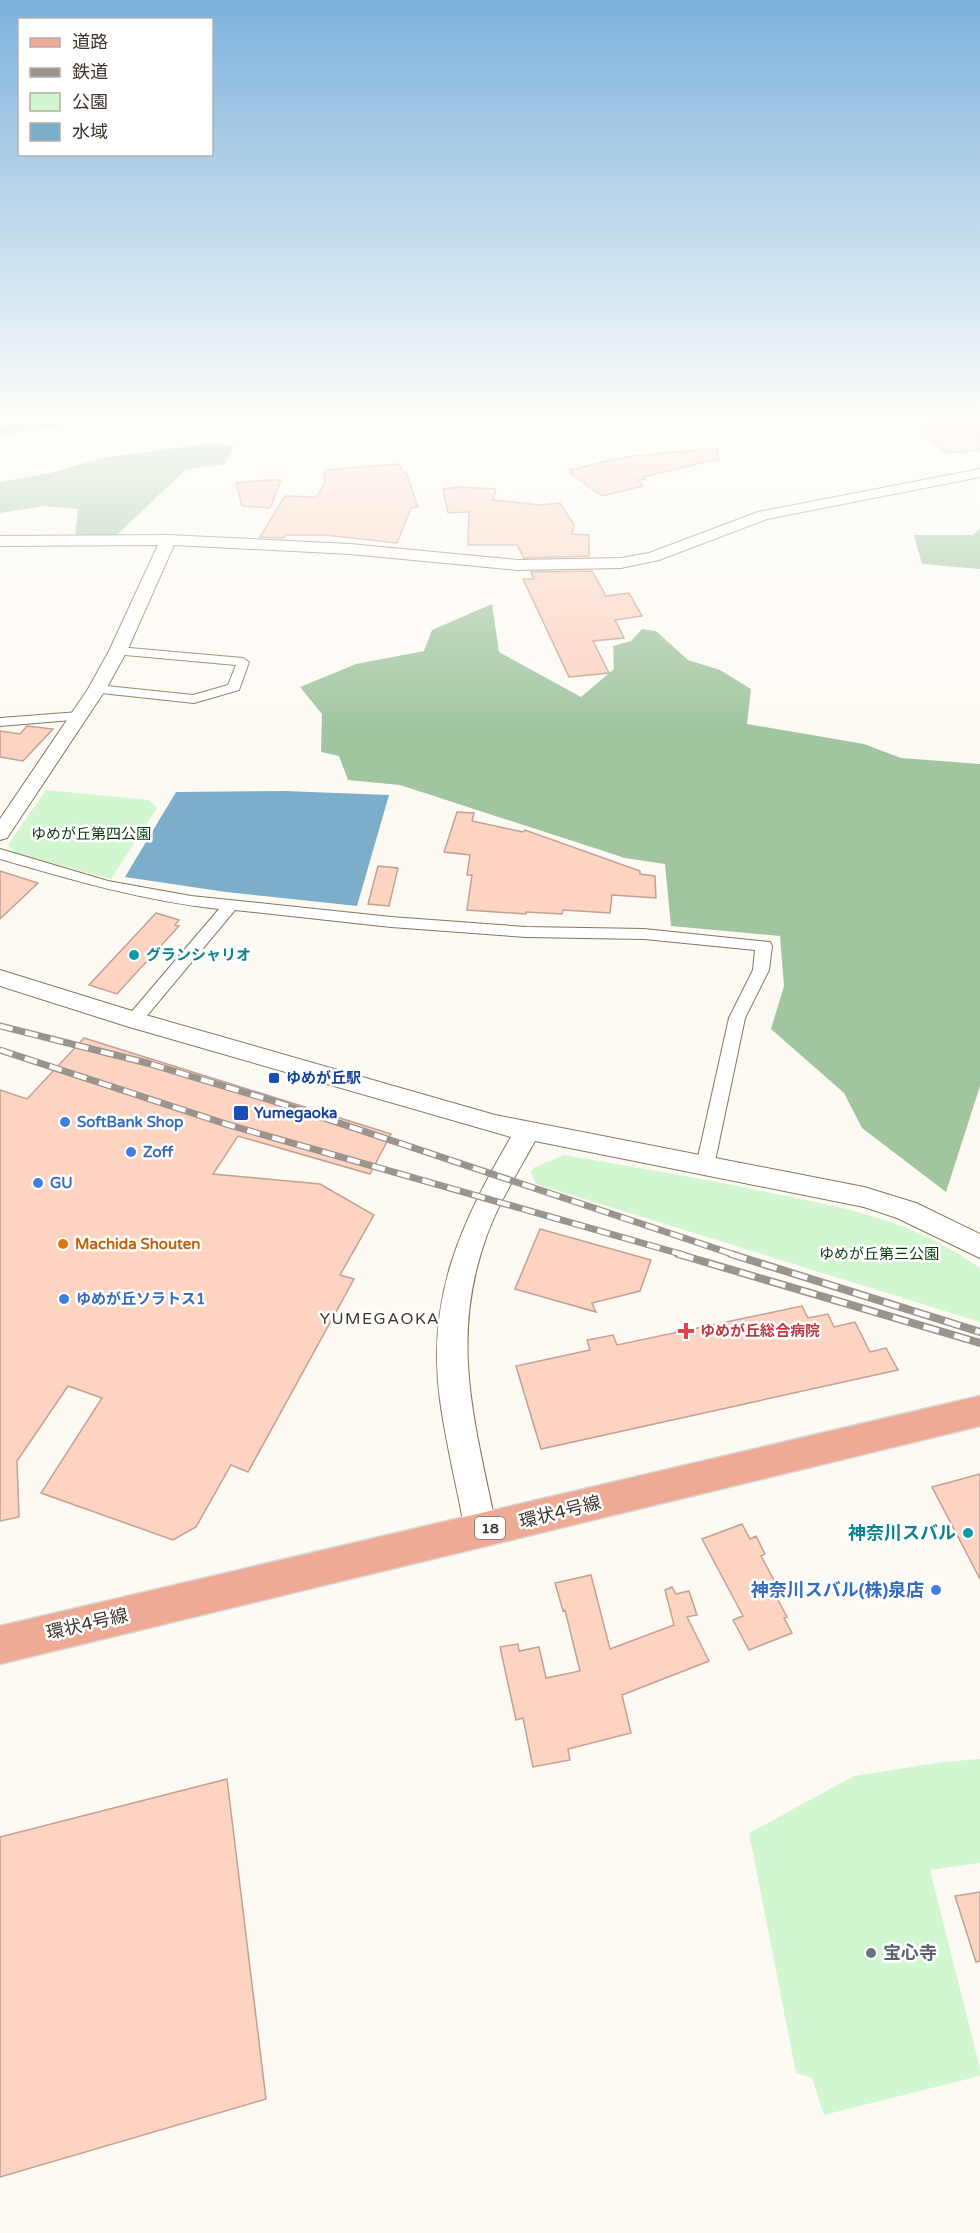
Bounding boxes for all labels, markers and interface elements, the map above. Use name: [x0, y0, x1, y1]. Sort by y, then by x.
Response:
legend: [18, 18, 213, 156]
text: 道路: [72, 31, 108, 53]
text: 鉄道: [72, 61, 108, 83]
text: 公園: [72, 91, 108, 113]
text: 水域: [72, 121, 108, 143]
park label: ゆめが丘第四公園: [31, 825, 151, 843]
place label: グランシャリオ: [146, 946, 251, 964]
marker: グランシャリオ: [127, 948, 141, 962]
place label: ゆめが丘駅: [286, 1069, 361, 1087]
marker: ゆめが丘駅: [267, 1071, 281, 1085]
marker: Yumegaoka: [232, 1104, 250, 1122]
place label: Yumegaoka: [254, 1104, 337, 1123]
place label: SoftBank Shop: [77, 1113, 184, 1132]
marker: SoftBank Shop: [58, 1115, 72, 1129]
place label: Zoff: [143, 1143, 174, 1161]
marker: Zoff: [124, 1145, 138, 1159]
place label: GU: [50, 1174, 73, 1192]
marker: GU: [31, 1176, 45, 1190]
place label: Machida Shouten: [75, 1235, 200, 1253]
marker: Machida Shouten: [56, 1237, 70, 1251]
park label: ゆめが丘第三公園: [819, 1245, 939, 1263]
place label: ゆめが丘ソラトス1: [76, 1290, 205, 1308]
marker: ゆめが丘ソラトス1: [57, 1292, 71, 1306]
district label: YUMEGAOKA: [320, 1309, 440, 1329]
marker: ゆめが丘総合病院: [677, 1322, 695, 1340]
place label: ゆめが丘総合病院: [700, 1322, 820, 1340]
street label: 環状4号線: [517, 1491, 603, 1533]
road number: 18: [475, 1517, 505, 1539]
place label: 神奈川スバル: [848, 1522, 956, 1544]
marker: 神奈川スバル: [961, 1526, 975, 1540]
place label: 神奈川スバル(株)泉店: [751, 1579, 924, 1601]
marker: 神奈川スバル(株)泉店: [929, 1583, 943, 1597]
street label: 環状4号線: [44, 1604, 130, 1644]
place label: 宝心寺: [883, 1942, 937, 1964]
marker: 宝心寺: [864, 1946, 878, 1960]

